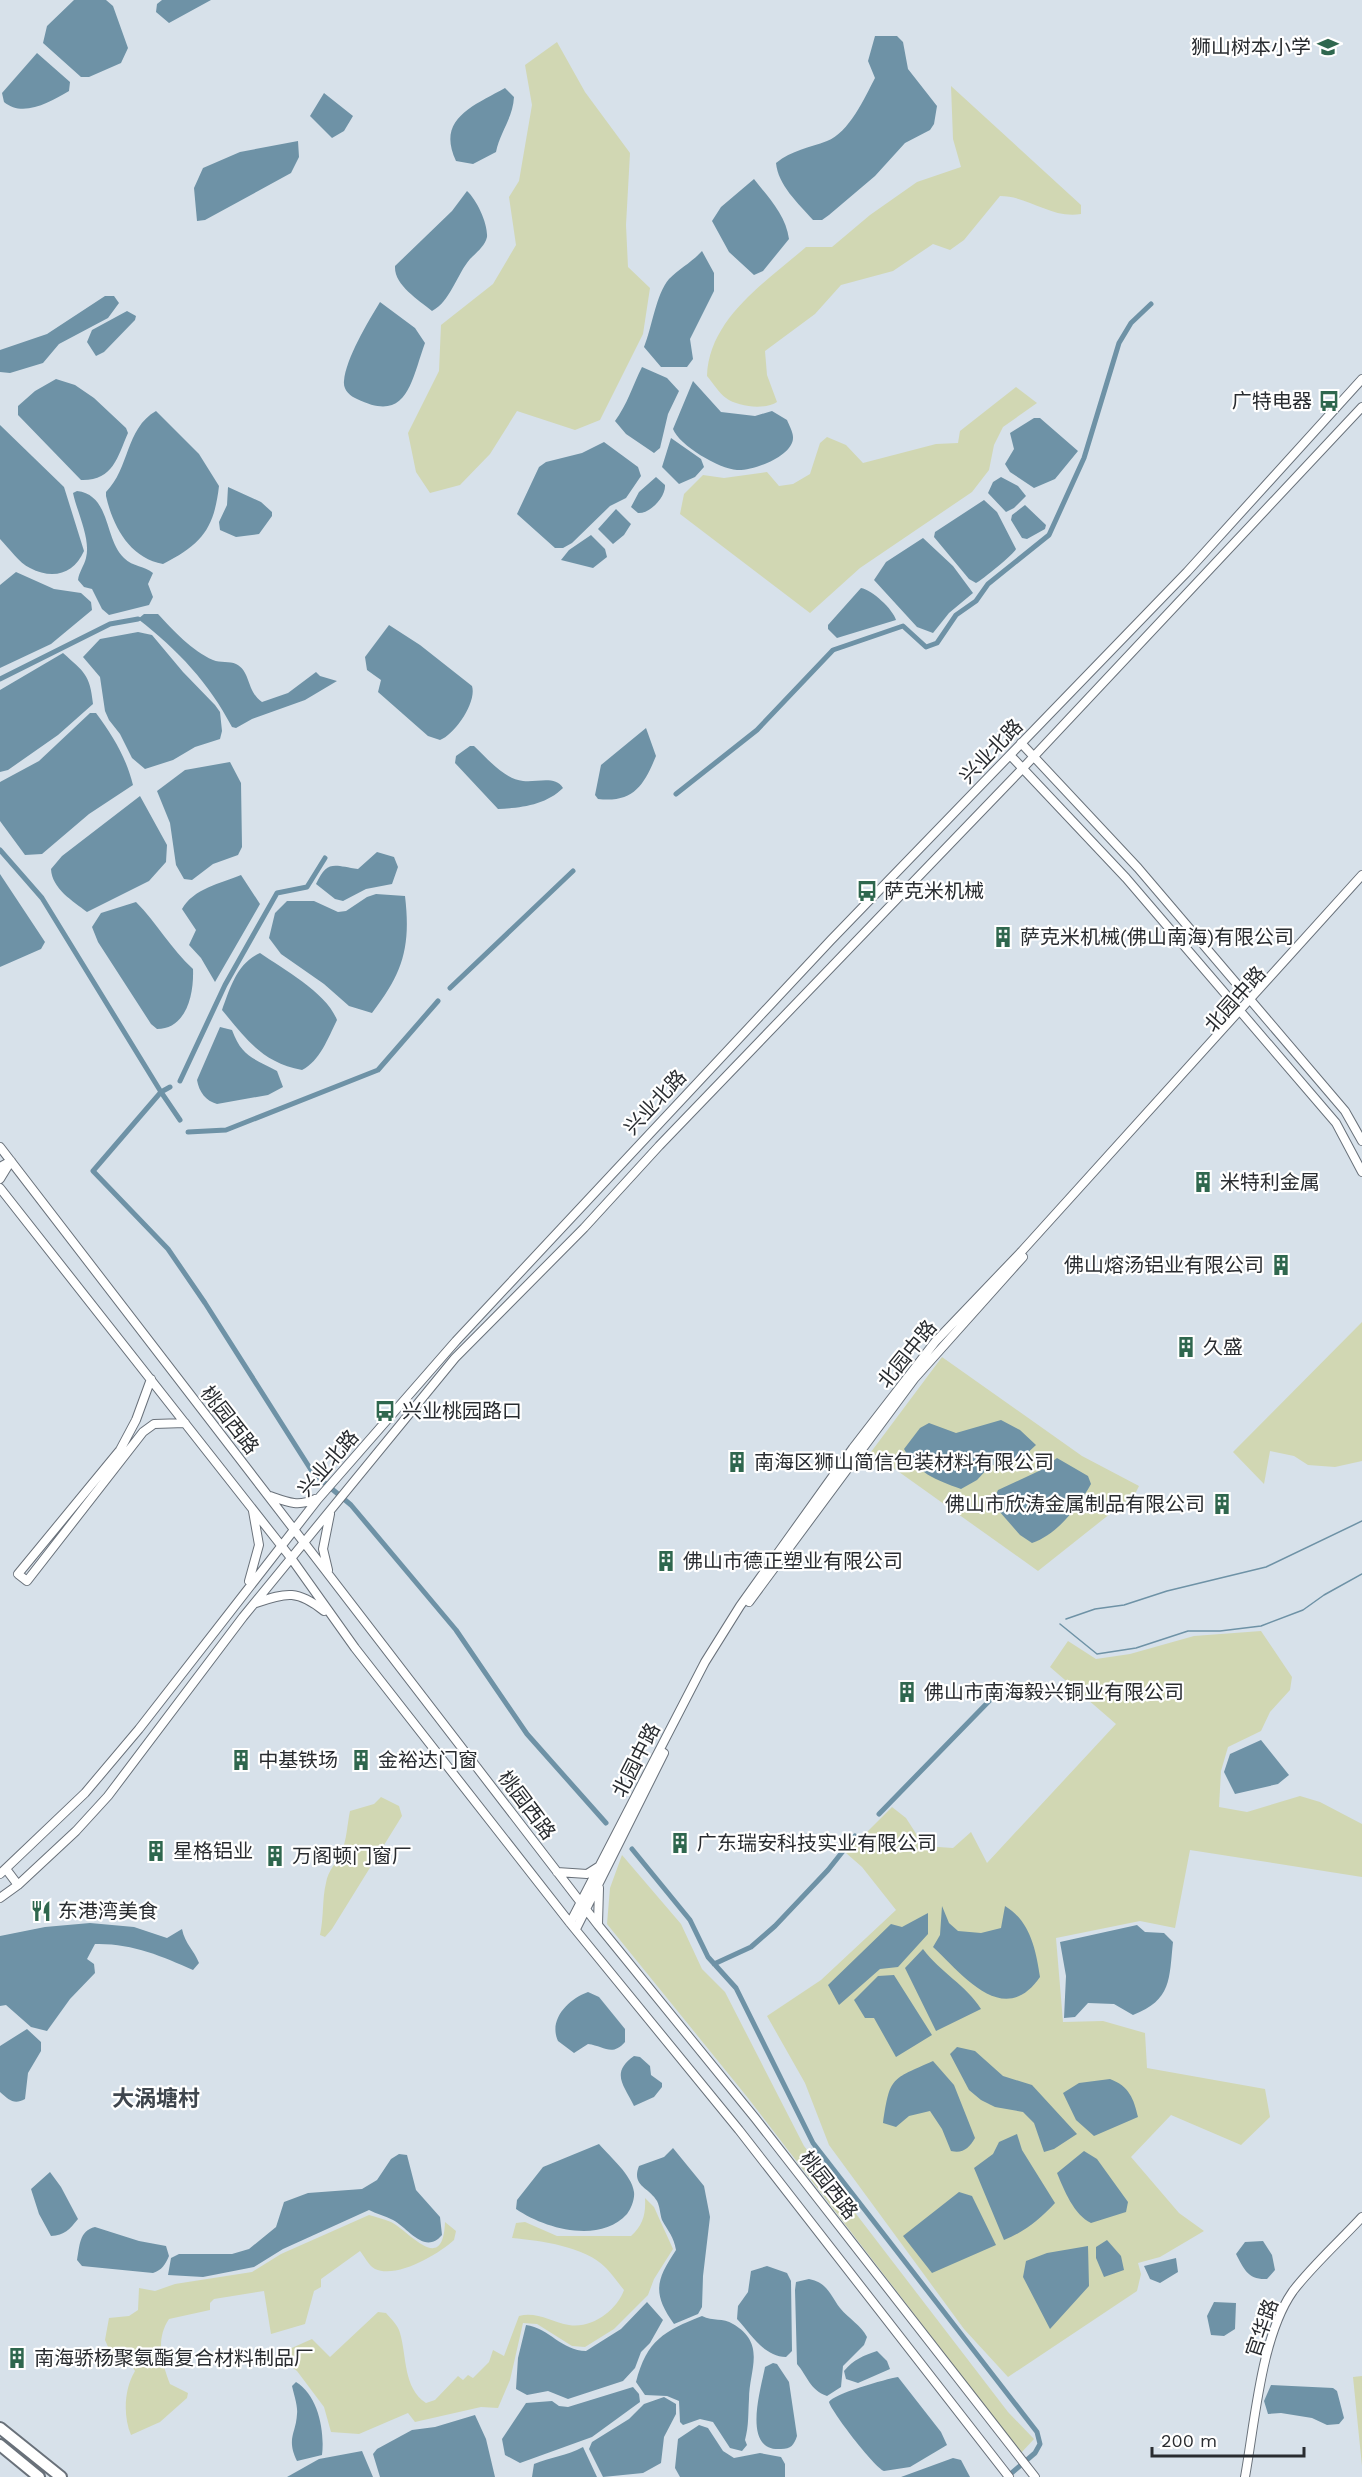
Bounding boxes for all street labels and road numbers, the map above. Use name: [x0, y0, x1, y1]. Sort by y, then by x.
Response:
street label: 兴业北路: [955, 714, 1027, 788]
street label: 北园中路: [1199, 961, 1271, 1037]
street label: 兴业北路: [619, 1065, 691, 1139]
street label: 北园中路: [873, 1315, 941, 1393]
street label: 桃园西路: [196, 1381, 264, 1459]
street label: 兴业北路: [293, 1425, 363, 1501]
street label: 北园中路: [607, 1719, 665, 1801]
street label: 桃园西路: [493, 1766, 561, 1844]
street label: 桃园西路: [795, 2146, 863, 2224]
street label: 官华路: [1241, 2296, 1283, 2360]

